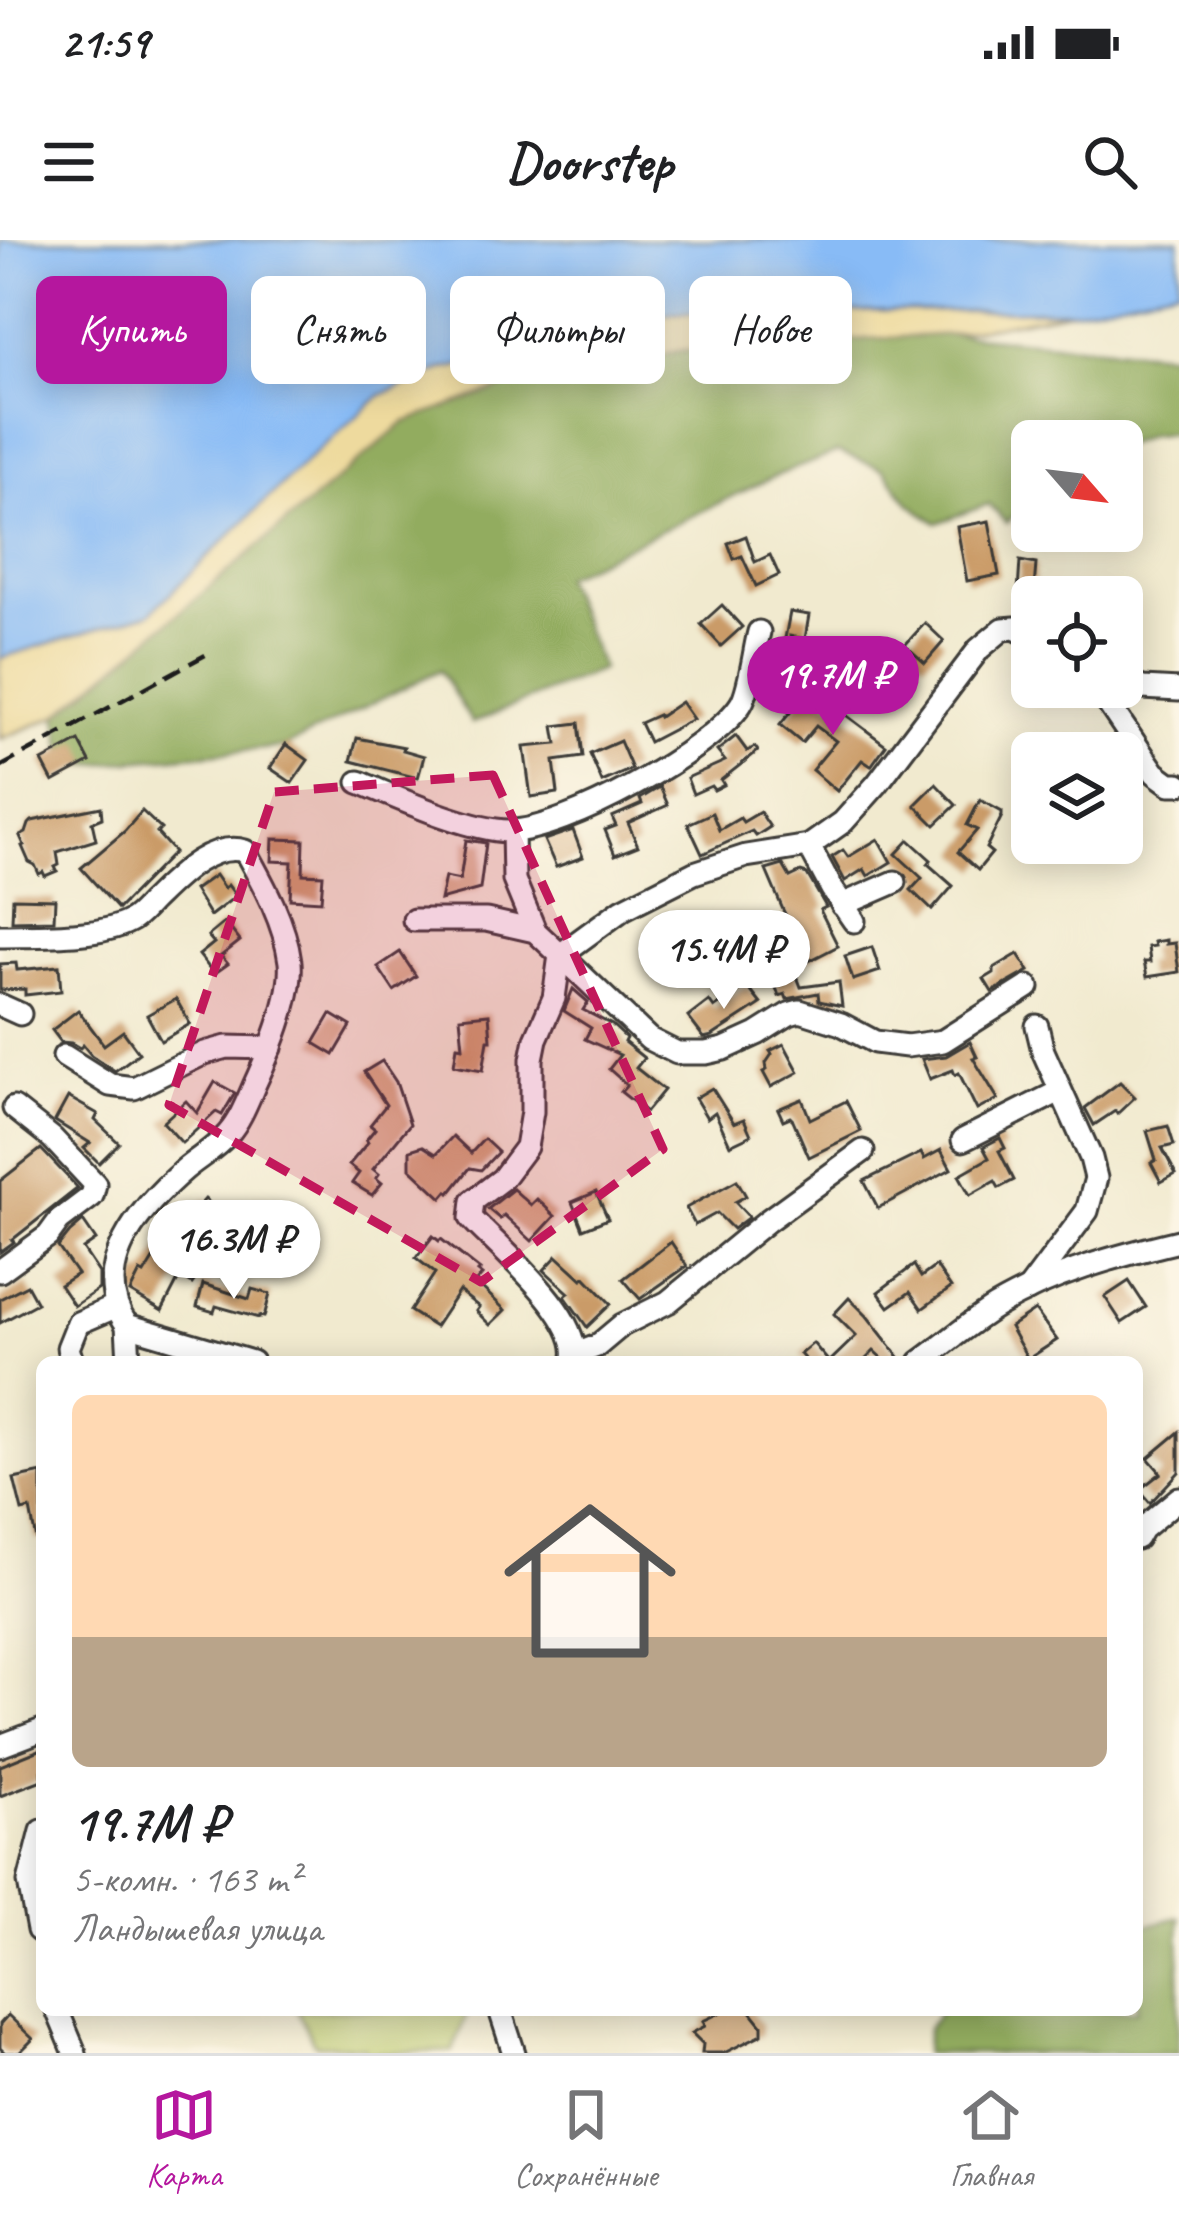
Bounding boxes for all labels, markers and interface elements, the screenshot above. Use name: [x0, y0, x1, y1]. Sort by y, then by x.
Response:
text: 21:59: [60, 14, 149, 71]
text: Doorstep: [507, 128, 673, 196]
icon: menu: [36, 129, 102, 195]
icon: search: [1077, 129, 1143, 195]
chip: Купить: [36, 276, 227, 384]
chip: Снять: [251, 276, 426, 384]
chip: Фильтры: [450, 276, 665, 384]
chip: Новое: [689, 276, 852, 384]
north arrow: [1011, 420, 1143, 552]
map controls: [1011, 420, 1143, 864]
button: locate: [1011, 576, 1143, 708]
pin: 19.7M ₽: [722, 636, 944, 738]
text: 19.7M ₽: [774, 650, 892, 699]
button: layers: [1011, 732, 1143, 864]
pin: 15.4M ₽: [613, 910, 835, 1012]
text: 15.4M ₽: [665, 924, 783, 973]
pin: 16.3M ₽: [123, 1200, 345, 1302]
text: 16.3M ₽: [174, 1214, 294, 1263]
icon: home: [482, 1473, 698, 1689]
text: 19.7M ₽: [72, 1791, 226, 1855]
text: 5-комн. · 163 m²: [72, 1855, 300, 1904]
text: Ландышевая улица: [72, 1904, 322, 1953]
tab: Карта: [146, 2082, 222, 2196]
tab: Сохранённые: [514, 2082, 658, 2196]
tab: Главная: [950, 2082, 1033, 2196]

